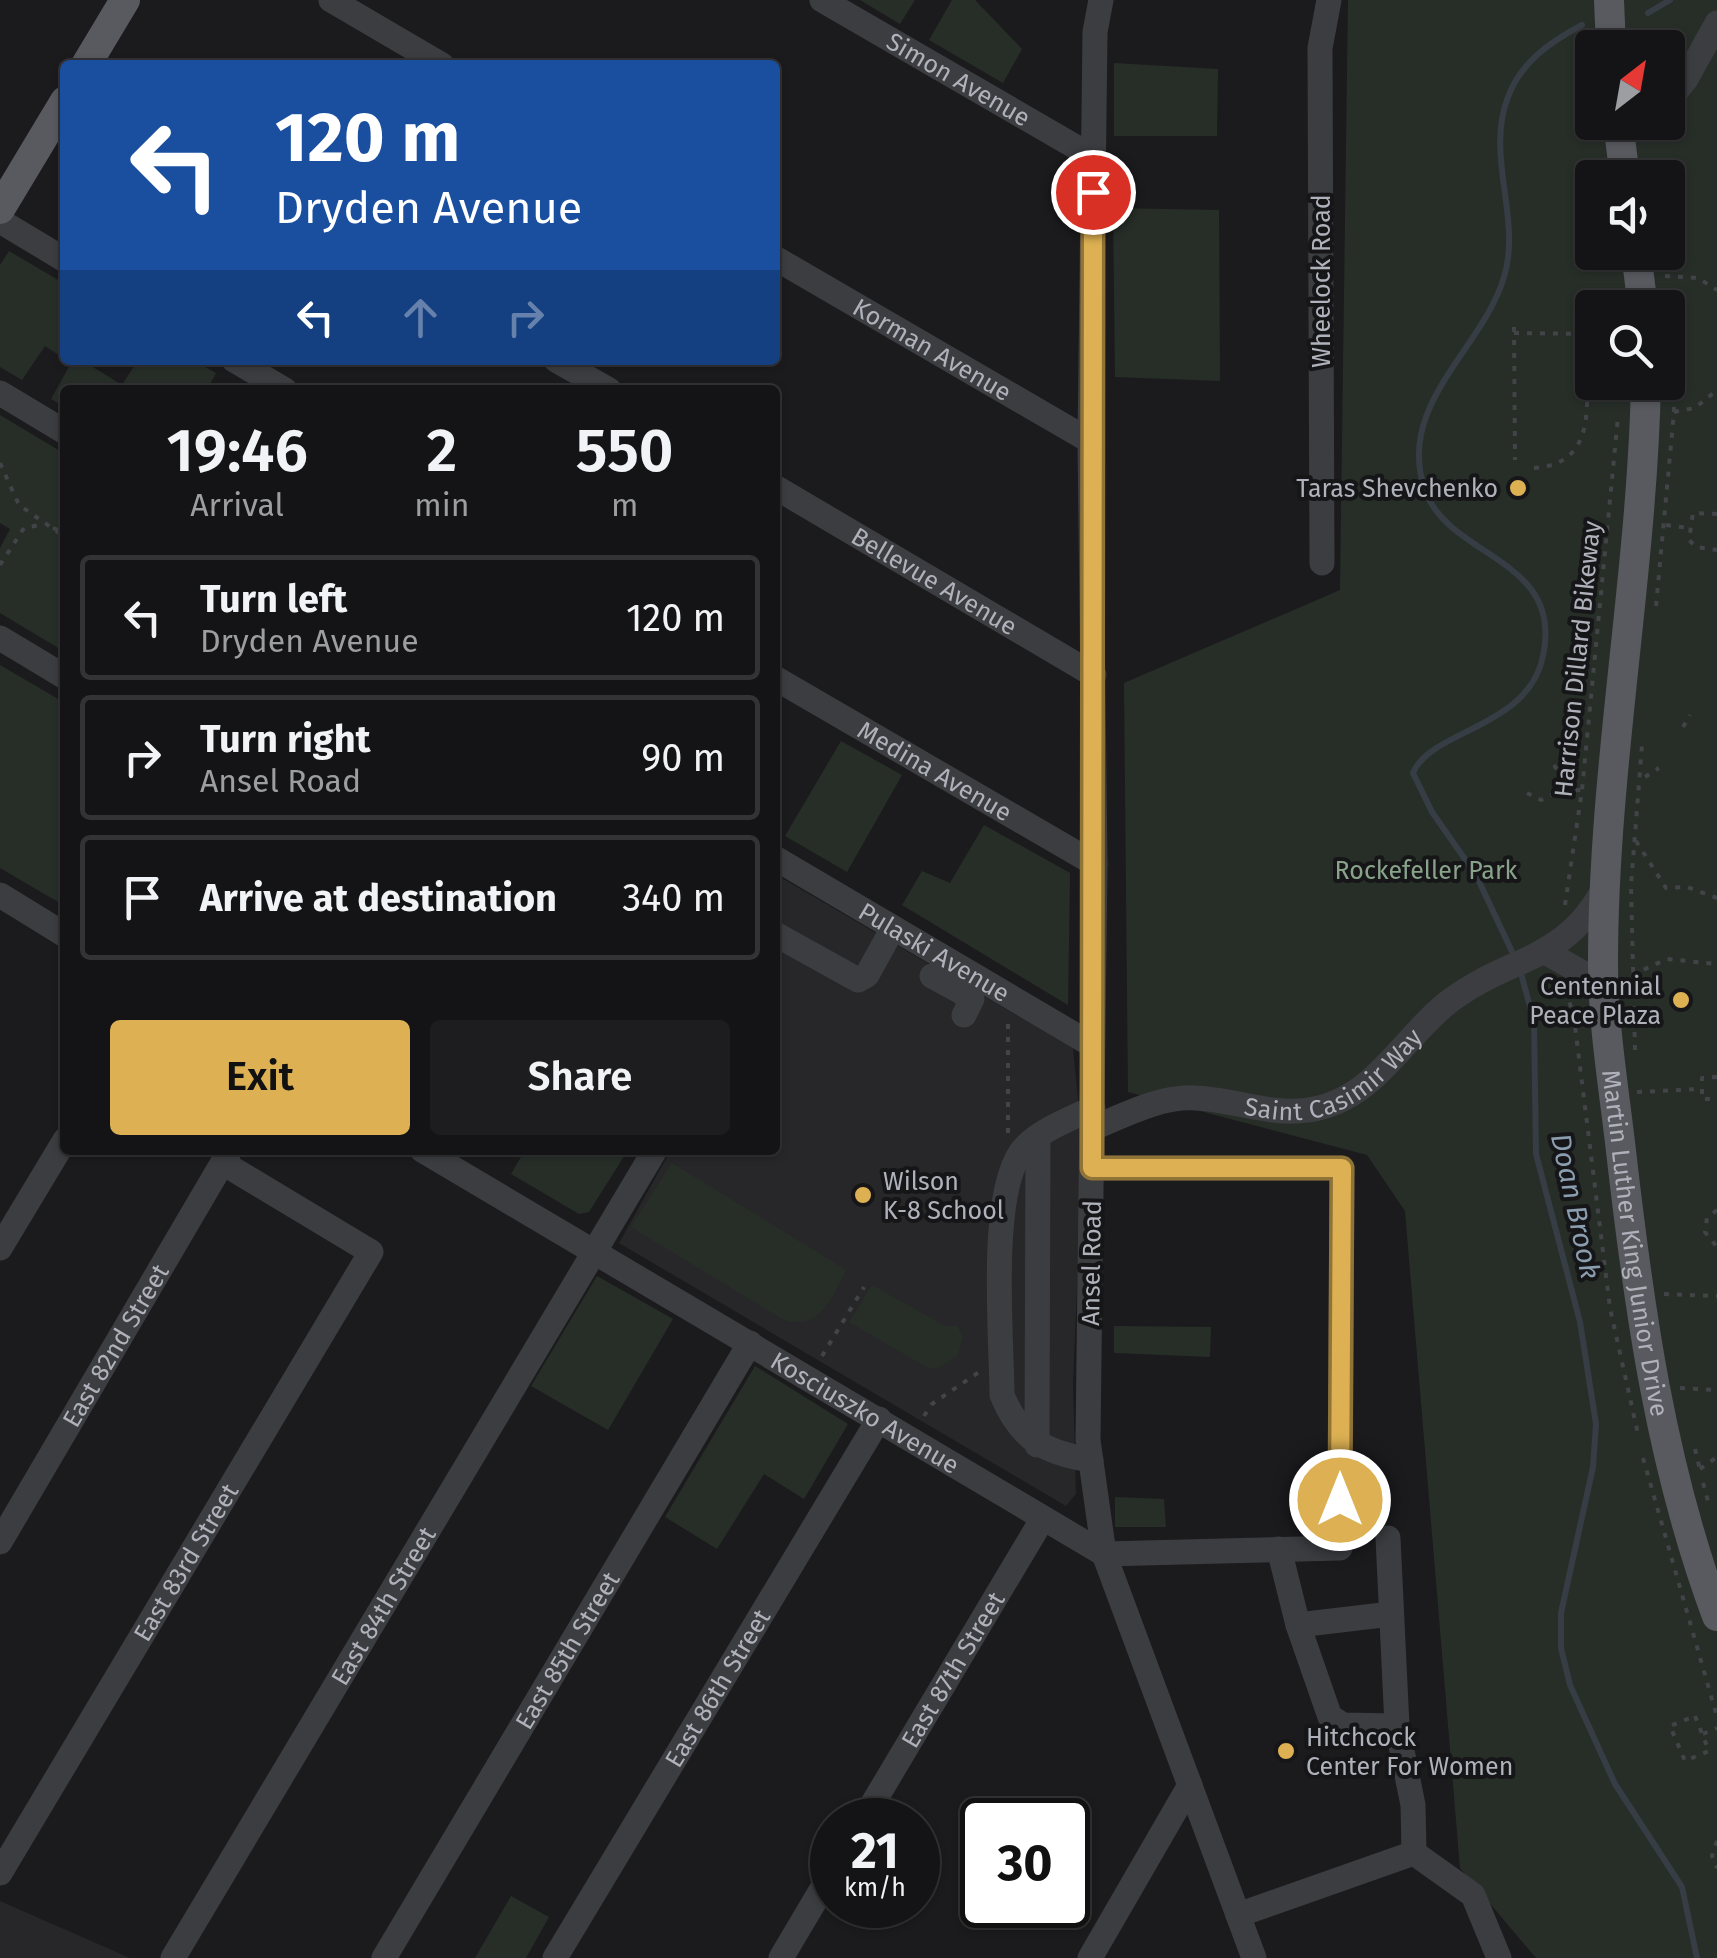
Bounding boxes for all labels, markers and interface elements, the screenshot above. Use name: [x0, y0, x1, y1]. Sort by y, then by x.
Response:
street label: Simon Avenue: [881, 27, 1035, 133]
north arrow: [1575, 30, 1685, 140]
map controls: [1575, 30, 1685, 400]
text: 120 m: [275, 96, 460, 180]
icon: left: [110, 100, 240, 230]
pin: [1051, 150, 1136, 235]
button: sound: [1575, 160, 1685, 270]
icon: arrive: [1066, 165, 1121, 220]
text: Dryden Avenue: [275, 181, 582, 235]
street label: Wheelock Road: [1307, 194, 1337, 368]
icon: left: [288, 290, 343, 345]
icon: ahead: [393, 290, 448, 345]
icon: right: [498, 290, 553, 345]
button: search: [1575, 290, 1685, 400]
street label: Korman Avenue: [847, 293, 1016, 408]
text: 19:46: [166, 415, 308, 487]
text: 2: [426, 415, 457, 487]
text: 550: [576, 415, 674, 487]
place label: Taras Shevchenko: [1296, 474, 1498, 504]
marker: Taras Shevchenko: [1507, 477, 1529, 499]
text: Arrival: [190, 486, 284, 524]
text: min: [414, 486, 469, 524]
text: m: [611, 486, 638, 524]
street label: Harrison Dillard Bikeway: [1549, 519, 1608, 799]
street label: Bellevue Avenue: [846, 521, 1022, 642]
text: Turn left: [200, 576, 347, 622]
icon: left: [115, 590, 170, 645]
text: 120 m: [626, 595, 725, 641]
text: Dryden Avenue: [200, 622, 419, 660]
street label: Medina Avenue: [852, 715, 1017, 828]
text: Turn right: [200, 716, 370, 762]
icon: right: [115, 730, 170, 785]
text: 90 m: [641, 735, 725, 781]
text: Ansel Road: [200, 762, 361, 800]
park label: Rockefeller Park: [1335, 856, 1518, 886]
icon: arrive: [115, 870, 170, 925]
text: Arrive at destination: [200, 875, 557, 921]
text: 340 m: [622, 875, 725, 921]
street label: Pulaski Avenue: [853, 897, 1015, 1009]
place label: Centennial Peace Plaza: [1529, 972, 1661, 1031]
marker: Centennial Peace Plaza: [1670, 989, 1692, 1011]
button: Exit: [110, 1020, 410, 1135]
button: Share: [430, 1020, 730, 1135]
street label: Saint Casimir Way: [1242, 1022, 1429, 1127]
street label: Martin Luther King Junior Drive: [1595, 1068, 1674, 1419]
water label: Doan Brook: [1544, 1130, 1607, 1282]
place label: Wilson K-8 School: [883, 1167, 1004, 1226]
marker: Wilson K-8 School: [852, 1184, 874, 1206]
street label: Ansel Road: [1076, 1200, 1108, 1326]
street label: East 82nd Street: [57, 1258, 176, 1433]
street label: Kosciuszko Avenue: [765, 1346, 964, 1481]
position arrow: [1288, 1448, 1392, 1552]
street label: East 83rd Street: [128, 1478, 246, 1647]
street label: East 84th Street: [325, 1521, 443, 1691]
street label: East 85th Street: [509, 1566, 627, 1735]
street label: East 87th Street: [895, 1586, 1012, 1754]
street label: East 86th Street: [659, 1603, 778, 1773]
place label: Hitchcock Center For Women: [1306, 1723, 1513, 1782]
marker: Hitchcock Center For Women: [1275, 1740, 1297, 1762]
speed limit sign: 30: [960, 1798, 1090, 1928]
text: 21: [851, 1821, 899, 1881]
text: km/h: [844, 1873, 906, 1903]

